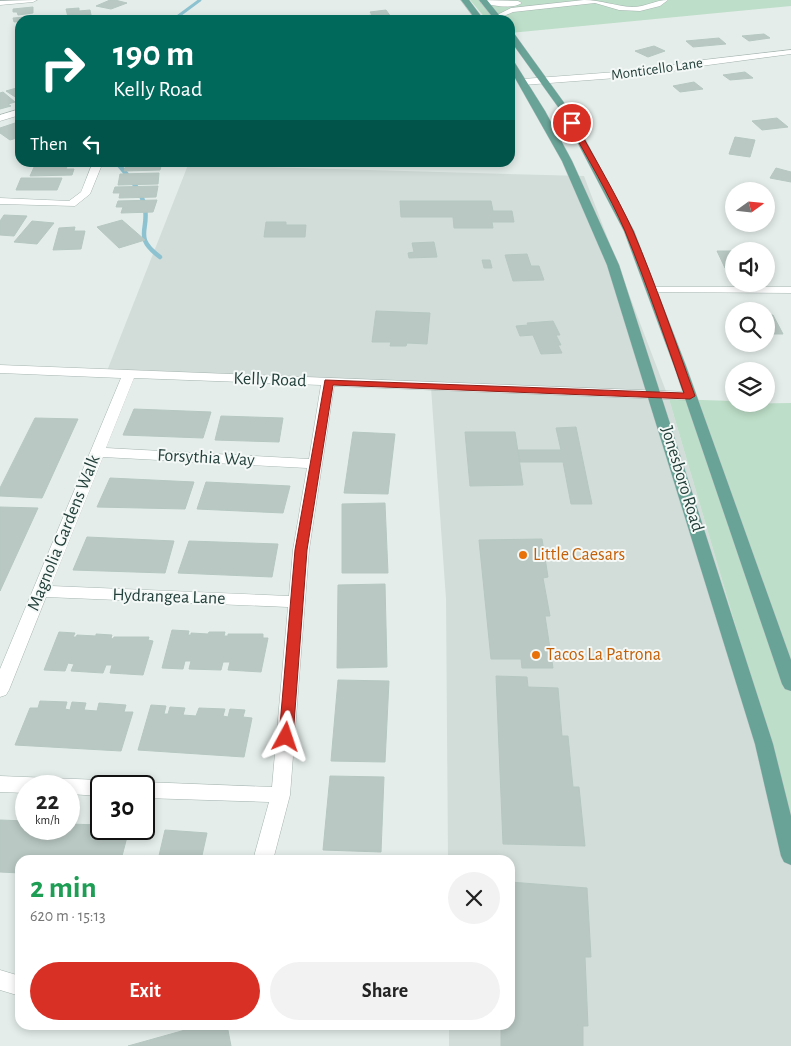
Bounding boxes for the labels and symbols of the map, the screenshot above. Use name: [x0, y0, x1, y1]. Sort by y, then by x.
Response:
street label: Monticello Lane: [610, 55, 704, 83]
pin: [551, 102, 593, 144]
north arrow: [725, 182, 775, 232]
street label: Kelly Road: [233, 370, 307, 390]
street label: Jonesboro Road: [657, 424, 707, 534]
street label: Forsythia Way: [157, 446, 256, 470]
street label: Magnolia Gardens Walk: [24, 452, 104, 614]
place label: Little Caesars: [533, 546, 625, 564]
marker: Little Caesars: [517, 549, 529, 561]
street label: Hydrangea Lane: [112, 586, 226, 608]
place label: Tacos La Patrona: [546, 646, 661, 664]
marker: Tacos La Patrona: [530, 649, 542, 661]
position arrow: [259, 710, 311, 762]
speed limit sign: 30: [90, 775, 155, 840]

